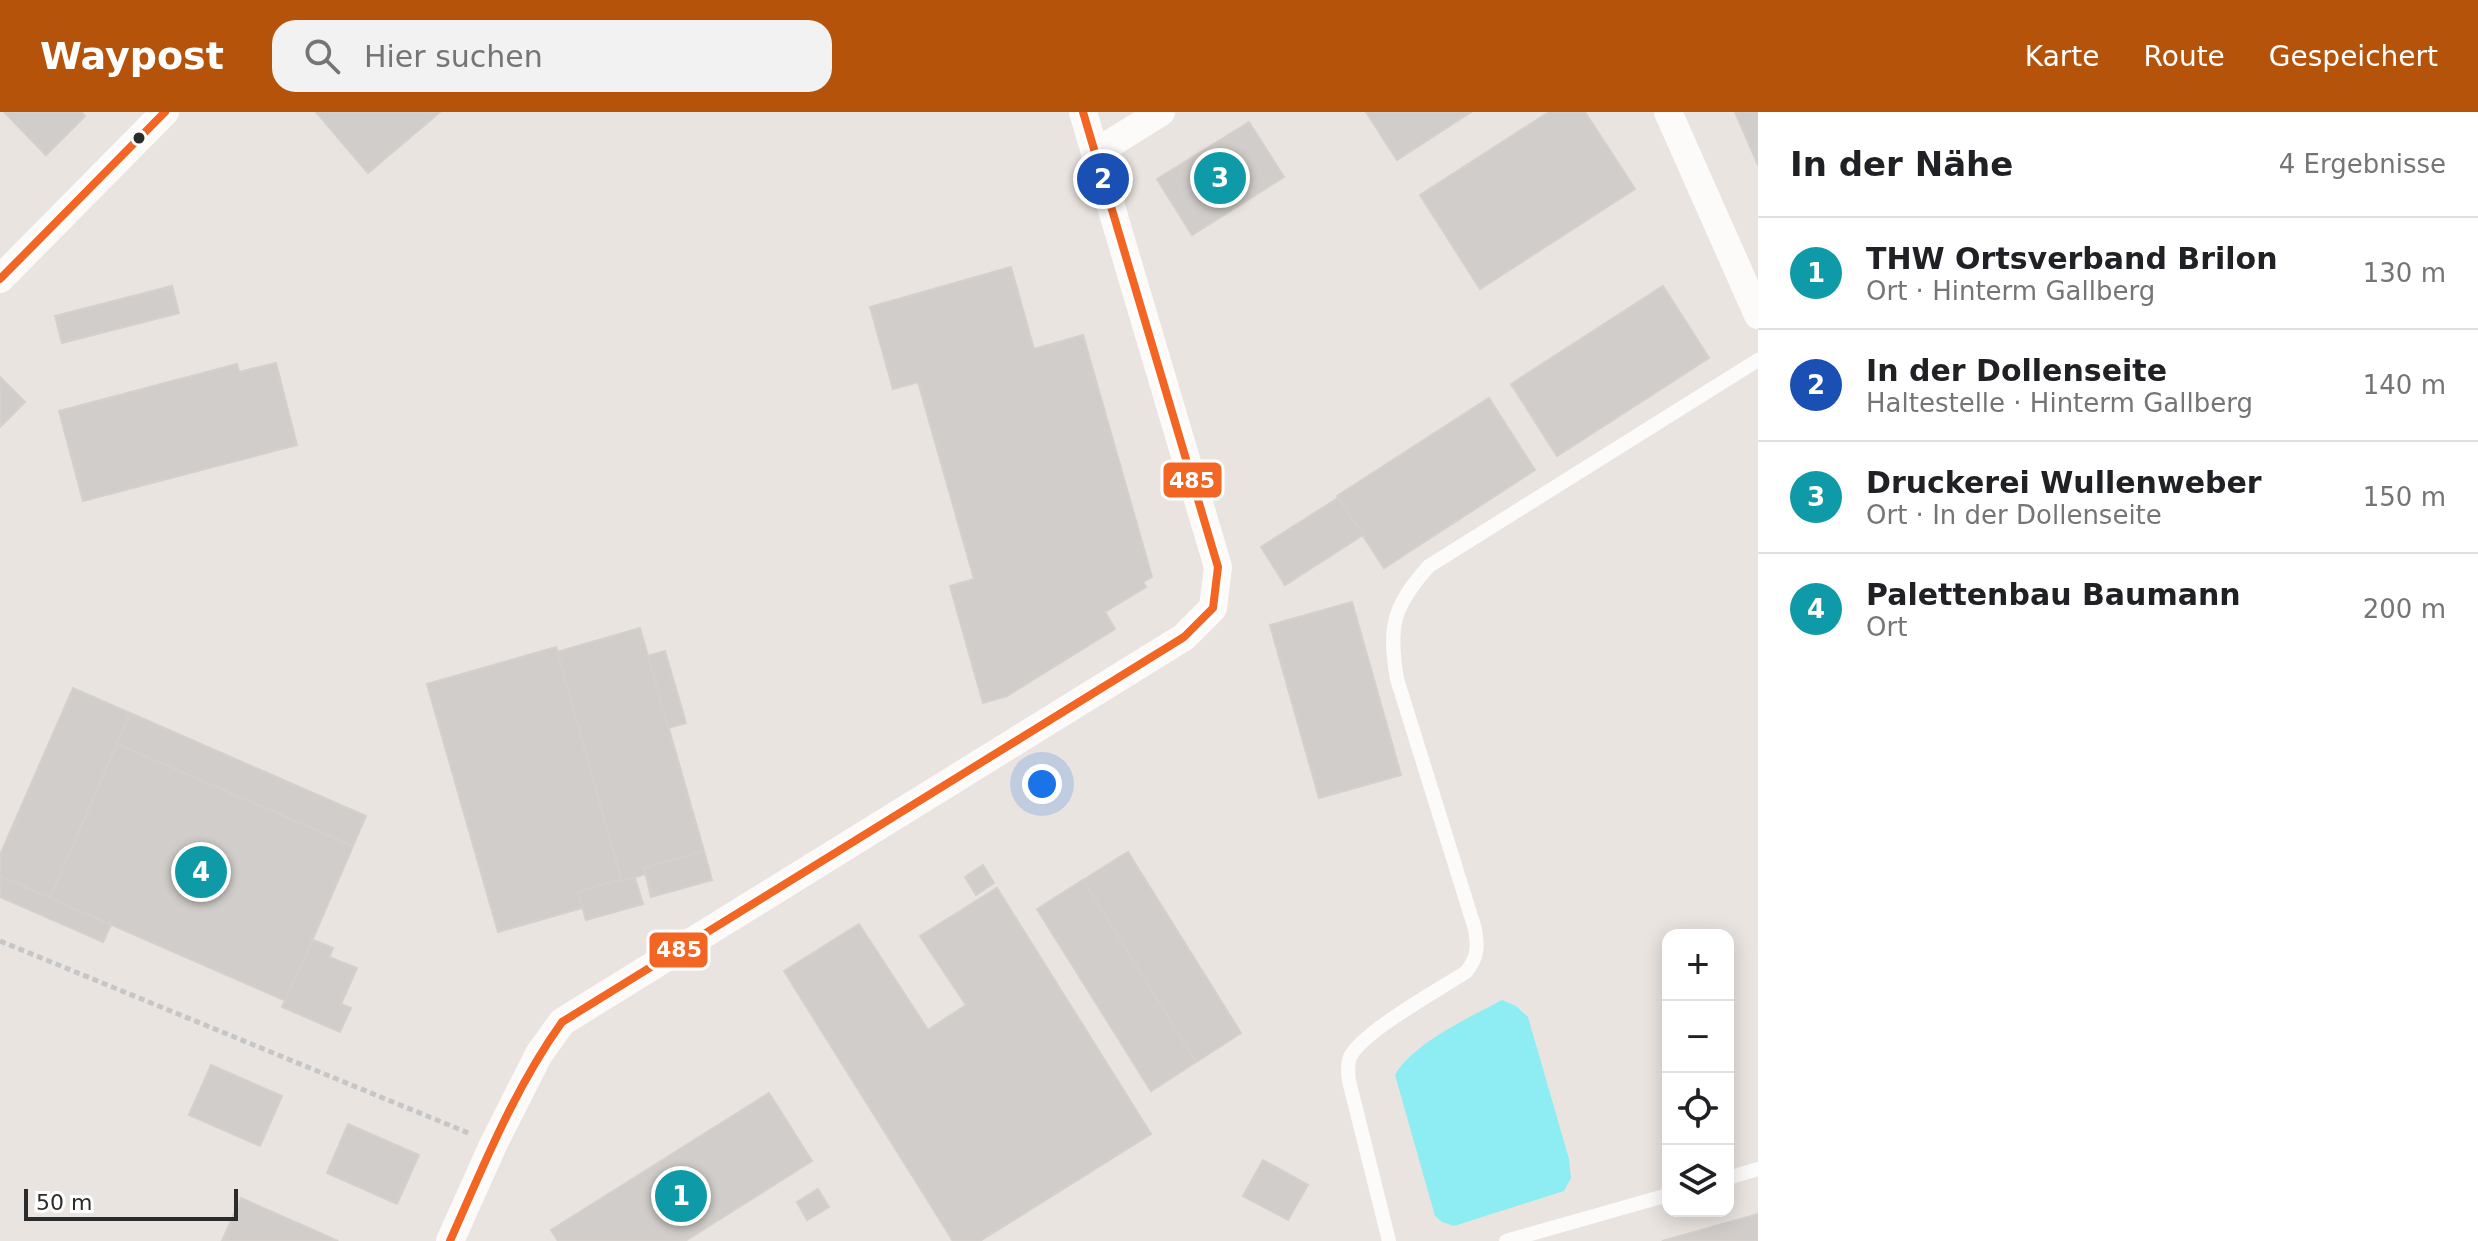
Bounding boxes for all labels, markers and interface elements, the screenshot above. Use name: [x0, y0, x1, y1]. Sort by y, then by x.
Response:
search box: [272, 20, 832, 92]
text: Waypost: [40, 34, 224, 78]
icon: search: [300, 34, 344, 78]
text: Hier suchen: [364, 39, 543, 74]
text: Karte: [2025, 40, 2100, 73]
text: Route: [2144, 40, 2225, 73]
text: Gespeichert: [2269, 40, 2438, 73]
unlabelled marker: [131, 130, 147, 146]
text: In der Nähe: [1790, 144, 2013, 184]
pin: 3: [1194, 148, 1246, 208]
pin: 2: [1077, 149, 1129, 209]
text: 4 Ergebnisse: [2279, 149, 2446, 179]
text: THW Ortsverband Brilon: [1866, 241, 2278, 276]
text: 1: [1807, 258, 1825, 288]
text: 130 m: [2363, 258, 2446, 288]
text: Ort · Hinterm Gallberg: [1866, 276, 2155, 306]
text: In der Dollenseite: [1866, 353, 2167, 388]
text: 2: [1807, 370, 1825, 400]
text: 140 m: [2363, 370, 2446, 400]
text: Haltestelle · Hinterm Gallberg: [1866, 388, 2253, 418]
line badge: 485: [1162, 461, 1223, 499]
text: Druckerei Wullenweber: [1866, 465, 2262, 500]
text: 485: [1169, 468, 1215, 493]
text: 3: [1807, 482, 1825, 512]
text: 150 m: [2363, 482, 2446, 512]
text: Ort · In der Dollenseite: [1866, 500, 2162, 530]
text: Palettenbau Baumann: [1866, 577, 2241, 612]
text: 4: [1807, 594, 1825, 624]
text: 200 m: [2363, 594, 2446, 624]
text: Ort: [1866, 612, 1907, 642]
your location: [1022, 764, 1062, 804]
pin: 4: [175, 842, 227, 902]
map controls: [1662, 929, 1734, 1217]
button: +: [1662, 929, 1734, 1001]
line badge: 485: [648, 931, 709, 969]
text: 485: [656, 937, 702, 962]
button: −: [1662, 1001, 1734, 1073]
button: locate: [1662, 1073, 1734, 1145]
button: layers: [1662, 1145, 1734, 1217]
pin: 1: [655, 1166, 707, 1226]
scale bar: [24, 1185, 238, 1221]
text: 50 m: [36, 1190, 92, 1215]

